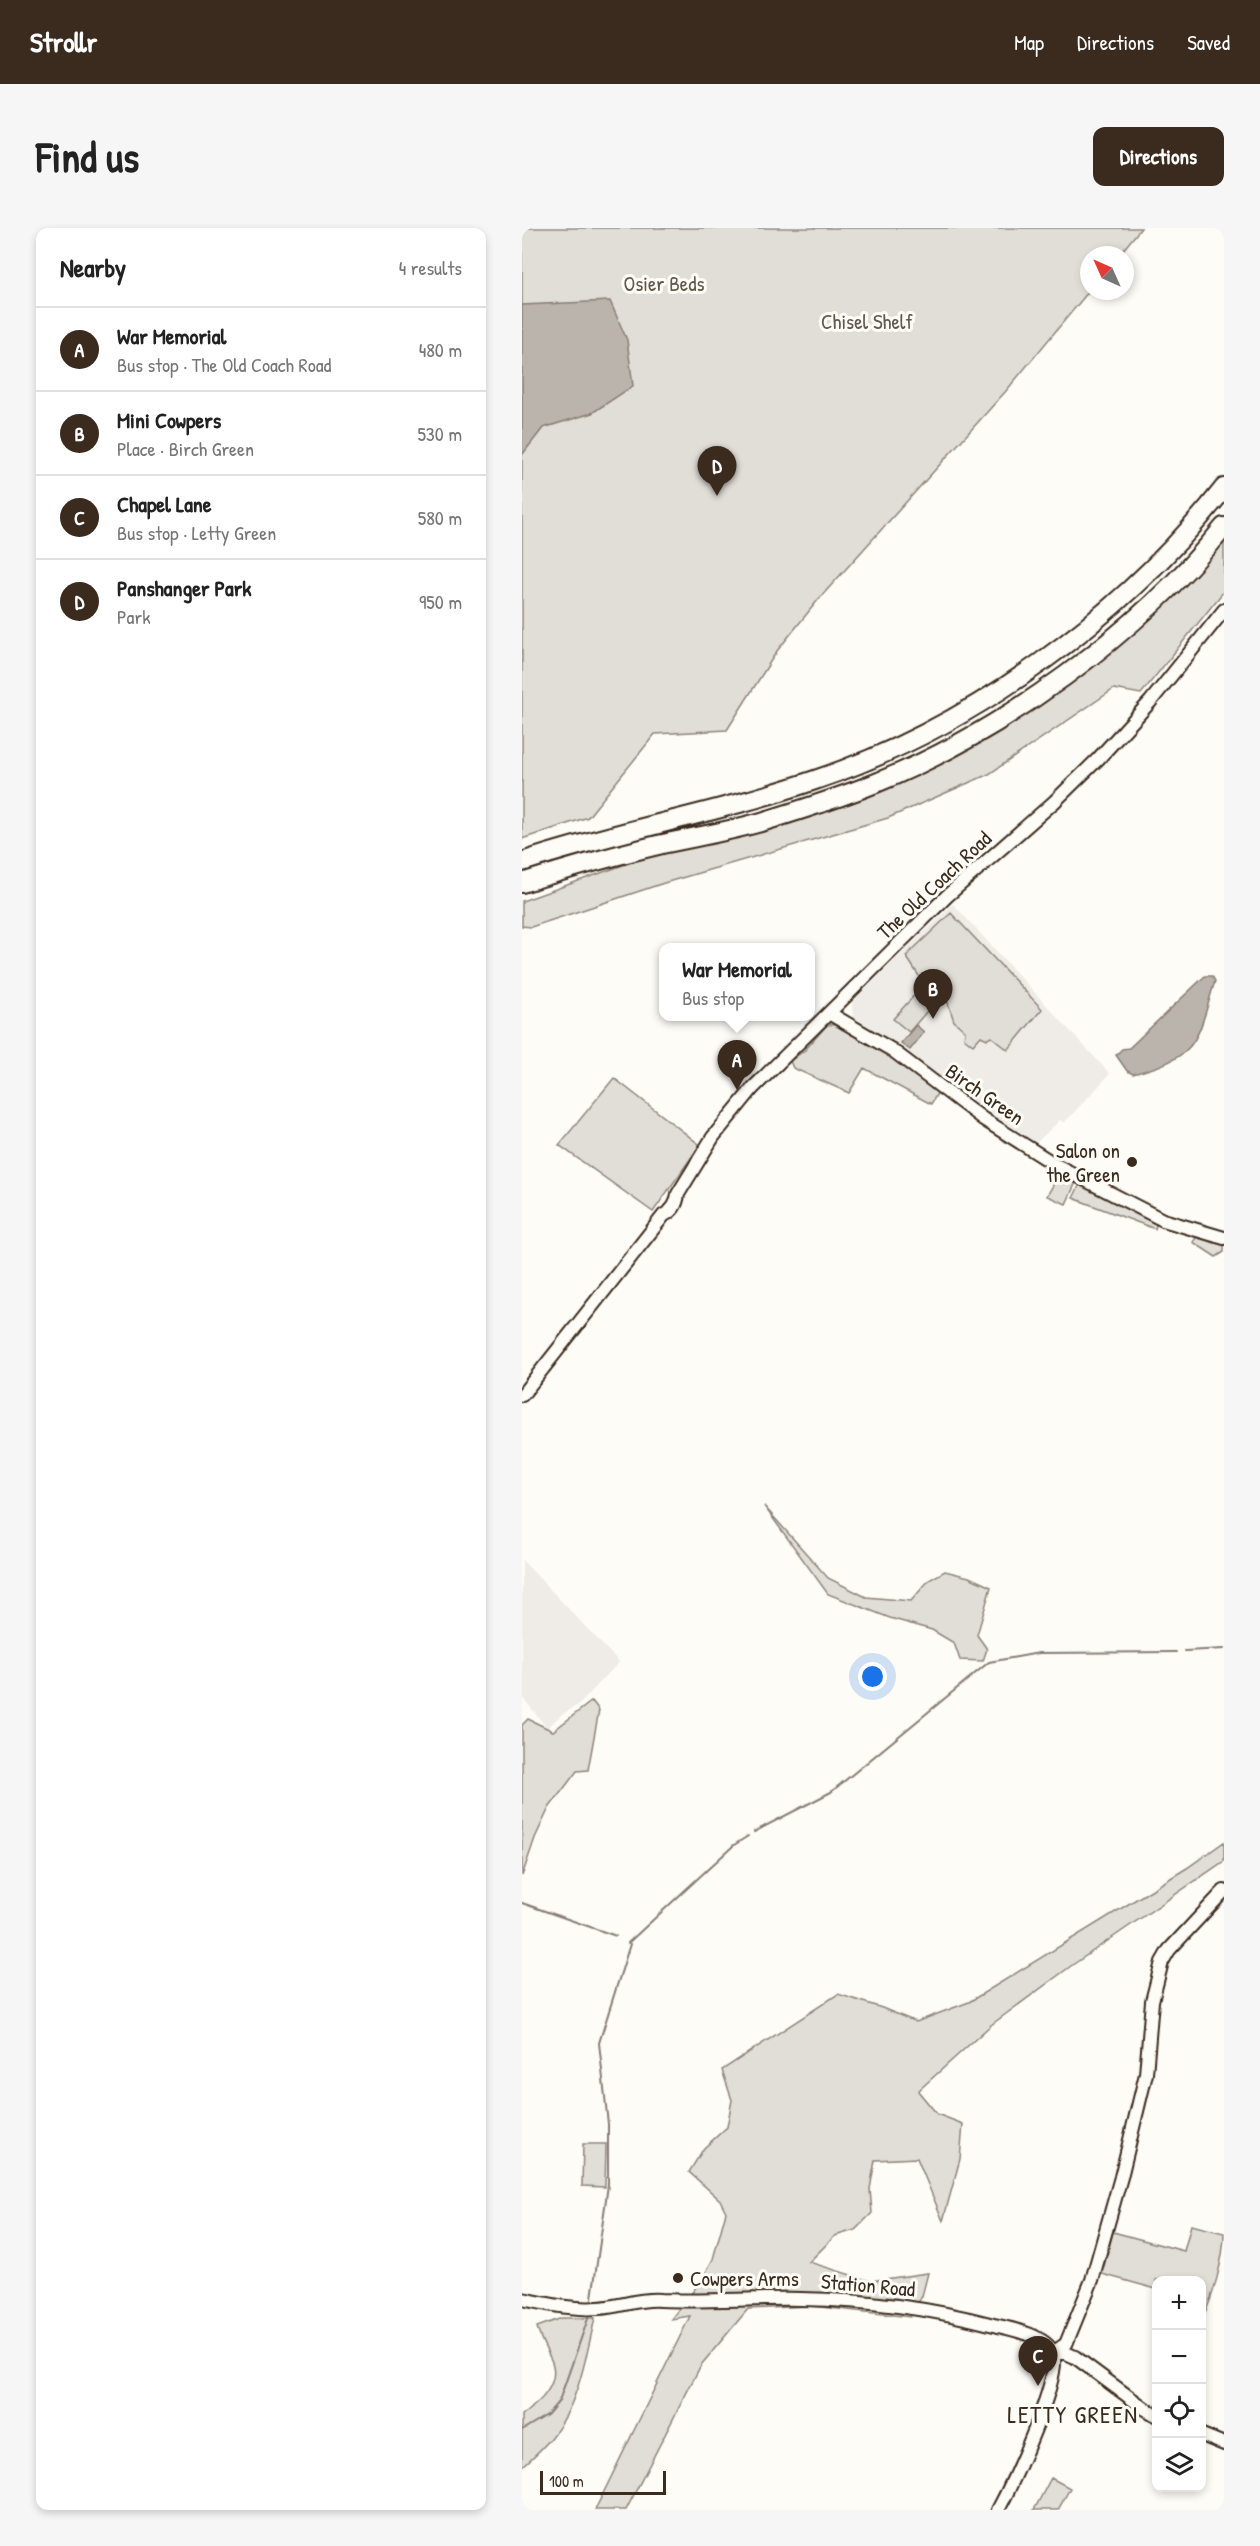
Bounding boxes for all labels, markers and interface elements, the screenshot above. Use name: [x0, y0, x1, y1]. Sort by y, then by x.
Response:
text: Strollr: [30, 23, 97, 61]
text: Map: [1014, 28, 1044, 57]
text: Directions: [1077, 28, 1154, 57]
text: Saved: [1187, 28, 1230, 57]
button: Directions: [1093, 127, 1224, 186]
text: Find us: [36, 128, 139, 185]
north arrow: [1080, 246, 1134, 300]
text: Nearby: [60, 250, 126, 285]
text: 4 results: [399, 254, 462, 281]
park label: Osier Beds: [623, 269, 705, 298]
park label: Chisel Shelf: [821, 307, 913, 336]
text: War Memorial: [117, 321, 226, 351]
text: A: [75, 336, 84, 363]
text: 480 m: [419, 336, 462, 363]
text: Bus stop · The Old Coach Road: [117, 351, 331, 378]
text: Mini Cowpers: [117, 405, 221, 435]
text: B: [74, 420, 85, 447]
text: 530 m: [417, 420, 462, 447]
text: Place · Birch Green: [117, 435, 254, 462]
pin: D: [698, 446, 736, 496]
text: Chapel Lane: [117, 489, 212, 519]
text: C: [74, 504, 85, 531]
text: 580 m: [418, 504, 462, 531]
text: Bus stop · Letty Green: [117, 519, 276, 546]
text: Panshanger Park: [117, 573, 251, 603]
text: D: [75, 588, 84, 615]
text: 950 m: [419, 588, 462, 615]
text: Park: [117, 603, 150, 630]
street label: The Old Coach Road: [871, 824, 997, 946]
popup: [659, 943, 815, 1021]
text: War Memorial: [682, 954, 792, 984]
pin: B: [914, 970, 952, 1019]
text: Bus stop: [682, 984, 744, 1011]
pin: A: [718, 1040, 756, 1090]
street label: Birch Green: [940, 1056, 1030, 1132]
place label: Salon on the Green: [1046, 1136, 1120, 1189]
marker: Salon on the Green: [1125, 1155, 1139, 1169]
your location: [858, 1662, 887, 1691]
place label: Cowpers Arms: [690, 2264, 799, 2293]
street label: Station Road: [820, 2266, 916, 2304]
marker: Cowpers Arms: [671, 2271, 685, 2285]
map controls: [1152, 2276, 1206, 2492]
button: +: [1152, 2276, 1206, 2330]
button: −: [1152, 2330, 1206, 2384]
pin: C: [1018, 2336, 1058, 2386]
button: locate: [1152, 2384, 1206, 2438]
district label: LETTY GREEN: [1007, 2398, 1139, 2430]
button: layers: [1152, 2438, 1206, 2492]
scale bar: [540, 2468, 666, 2496]
text: 100 m: [549, 2470, 584, 2492]

